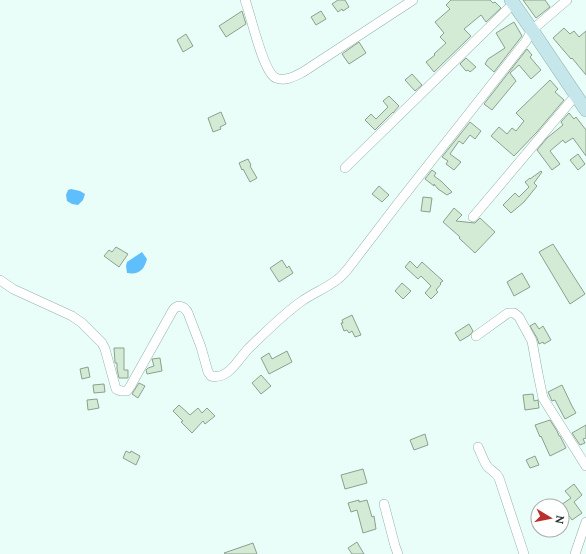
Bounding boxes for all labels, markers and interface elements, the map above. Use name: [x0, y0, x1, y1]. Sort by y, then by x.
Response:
north arrow: [530, 498, 570, 538]
text: N: [552, 514, 567, 526]

